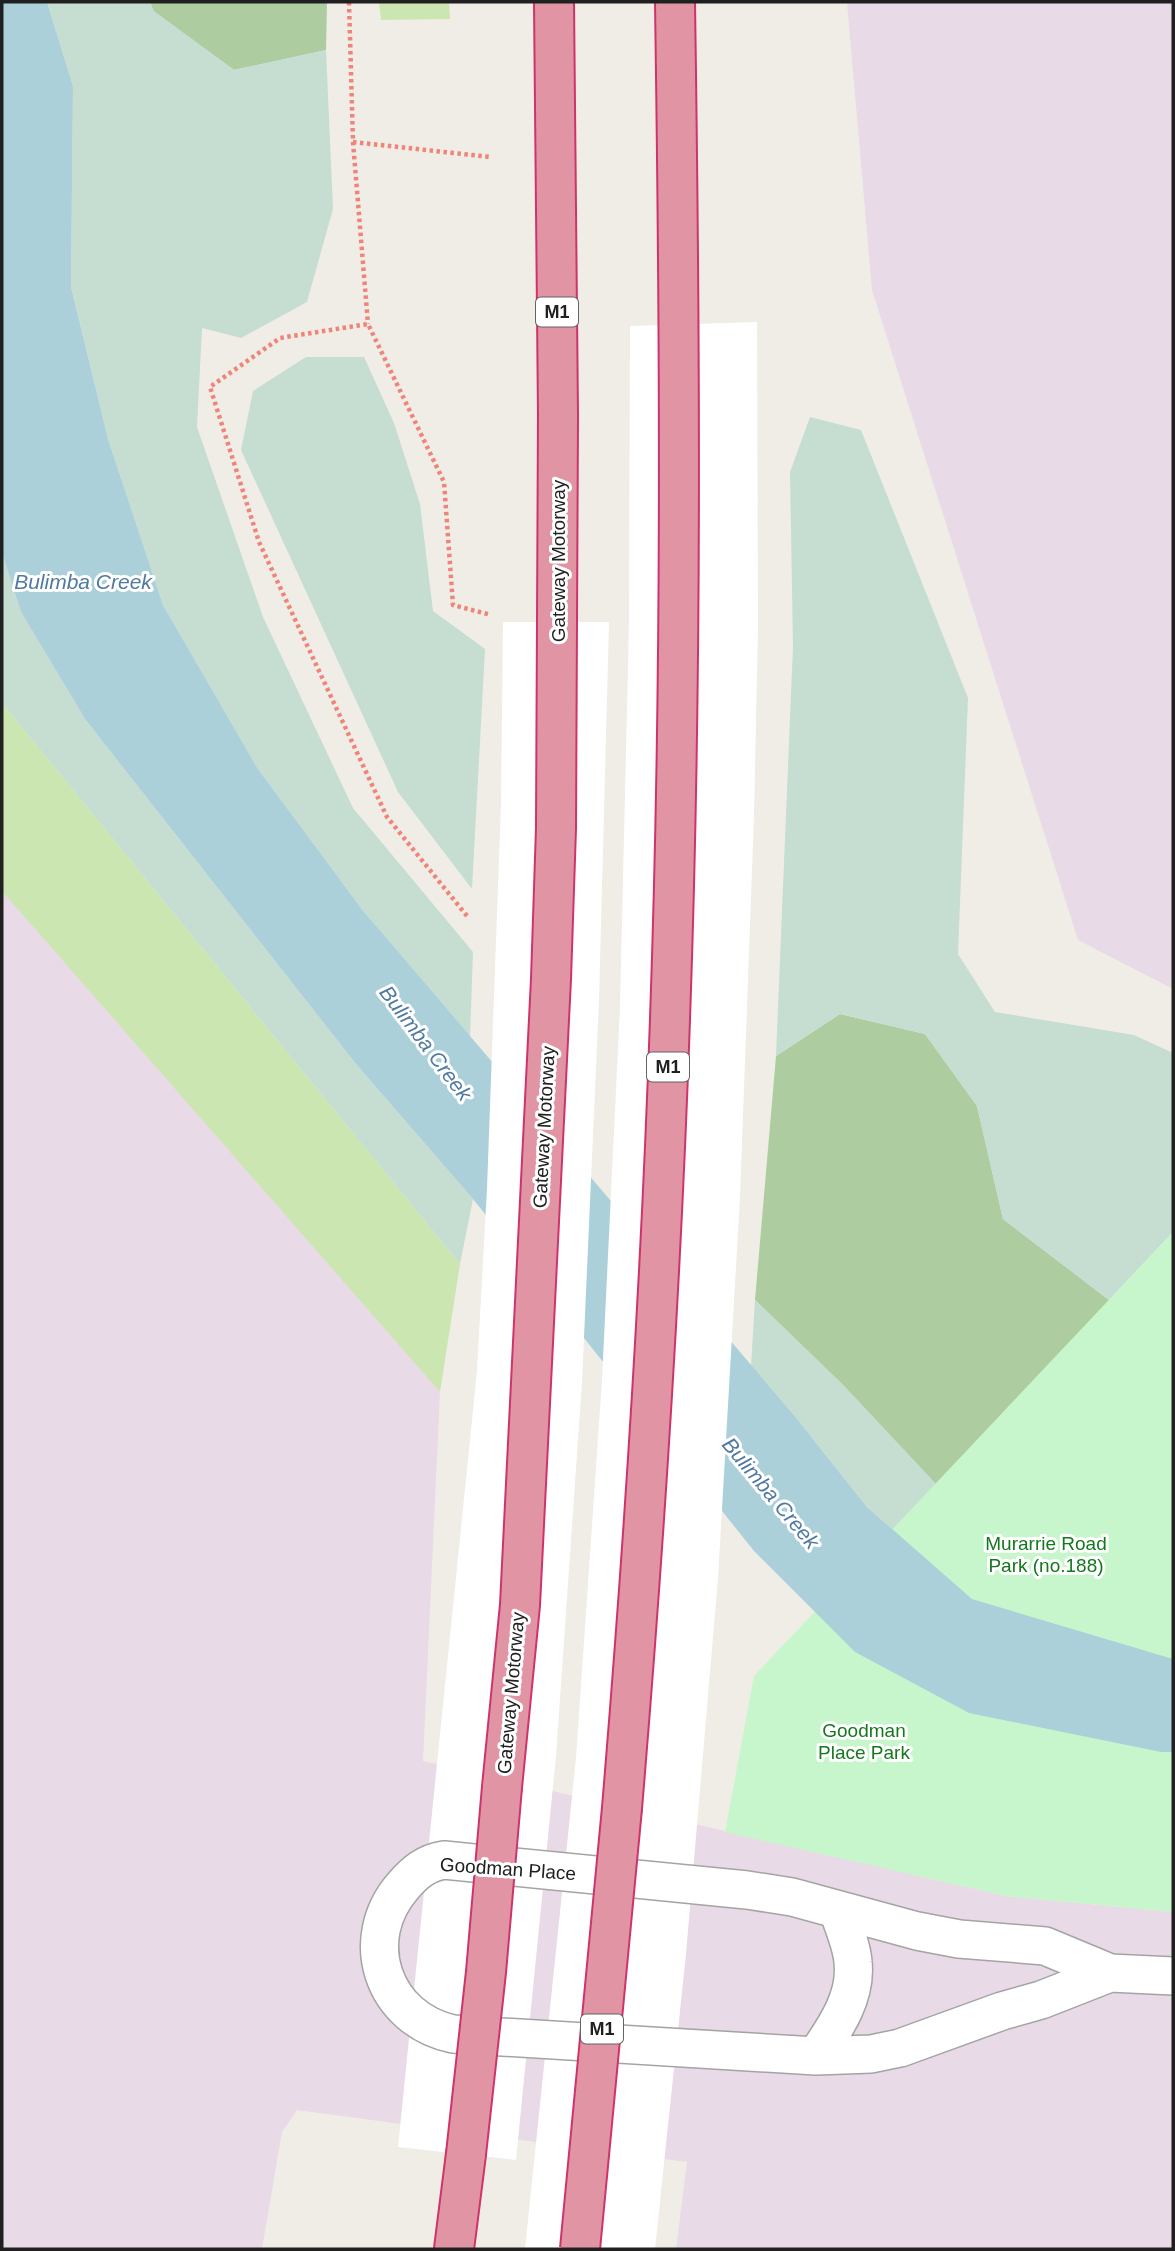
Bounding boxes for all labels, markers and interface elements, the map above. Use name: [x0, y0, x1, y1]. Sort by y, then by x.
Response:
road number: M1: [536, 298, 578, 326]
street label: Gateway Motorway: [548, 479, 569, 642]
water label: Bulimba Creek: [14, 570, 153, 593]
water label: Bulimba Creek: [375, 981, 478, 1106]
street label: Gateway Motorway: [529, 1045, 559, 1209]
road number: M1: [647, 1052, 689, 1082]
water label: Bulimba Creek: [718, 1433, 825, 1554]
park label: Murarrie Road Park (no.188): [985, 1533, 1107, 1576]
street label: Gateway Motorway: [493, 1611, 529, 1775]
park label: Goodman Place Park: [818, 1720, 910, 1763]
street label: Goodman Place: [439, 1854, 577, 1884]
road number: M1: [581, 2014, 623, 2043]

